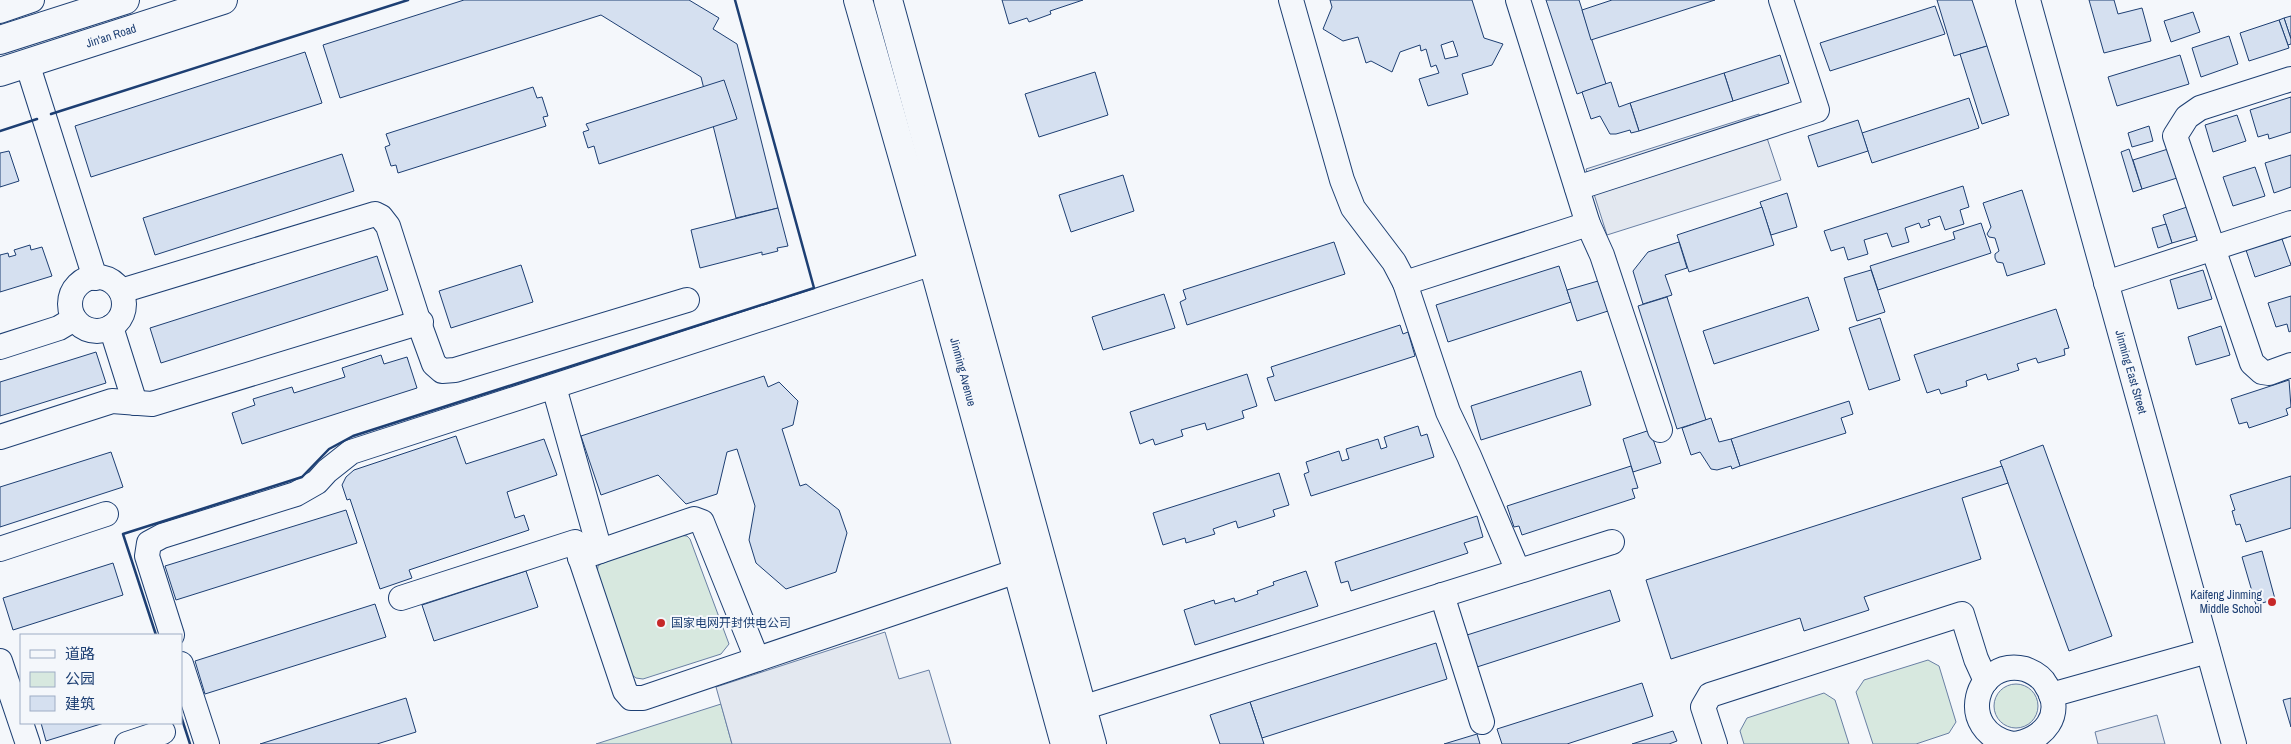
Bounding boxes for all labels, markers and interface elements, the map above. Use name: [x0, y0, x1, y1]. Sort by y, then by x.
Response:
street label: Jin'an Road: [84, 20, 138, 52]
street label: Jinming East Street: [2111, 328, 2151, 416]
street label: Jinming Avenue: [946, 336, 980, 408]
place label: Kaifeng Jinming Middle School: [2190, 587, 2263, 617]
marker: Kaifeng Jinming Middle School: [2266, 596, 2278, 608]
place label: 国家电网开封供电公司: [671, 615, 791, 631]
marker: 国家电网开封供电公司: [655, 617, 667, 629]
legend: [20, 634, 182, 724]
text: 道路: [65, 643, 95, 664]
text: 公园: [65, 668, 95, 689]
text: 建筑: [65, 693, 95, 714]

